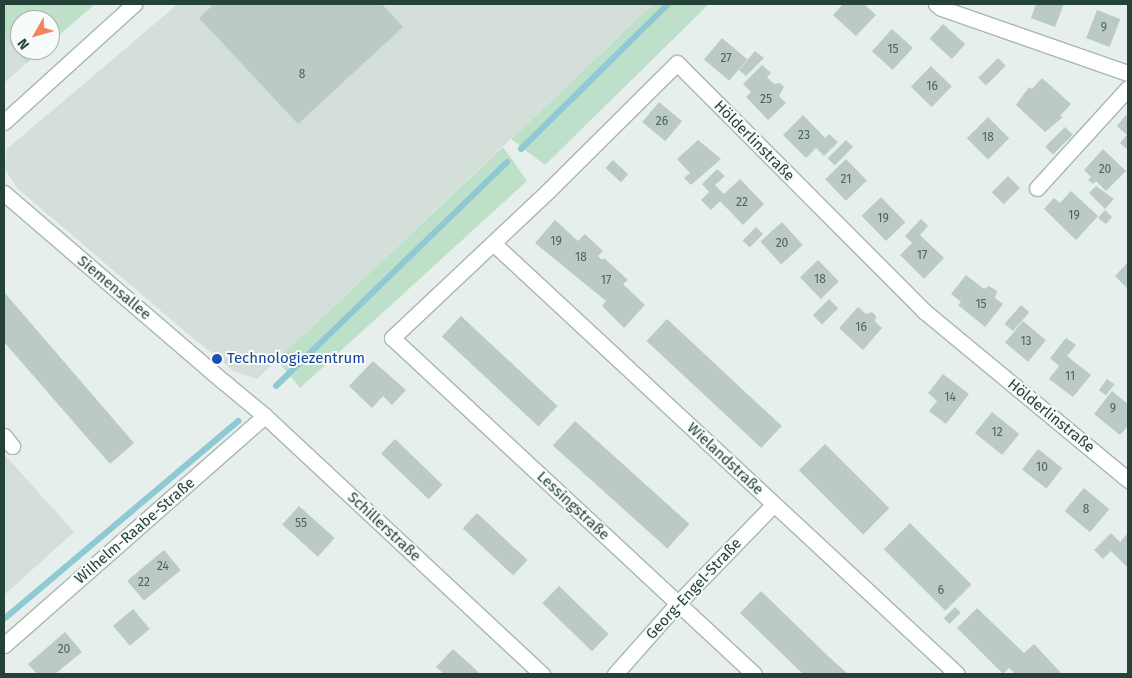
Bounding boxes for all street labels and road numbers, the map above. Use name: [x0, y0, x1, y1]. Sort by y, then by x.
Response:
street label: Hölderlinstraße: [710, 97, 798, 185]
street label: Siemensallee: [74, 252, 154, 324]
street label: Hölderlinstraße: [1004, 375, 1098, 457]
street label: Wielandstraße: [683, 419, 767, 499]
street label: Lessingstraße: [533, 468, 613, 544]
street label: Wilhelm-Raabe-Straße: [71, 474, 199, 588]
street label: Schillerstraße: [344, 488, 424, 566]
street label: Georg-Engel-Straße: [642, 535, 746, 643]

